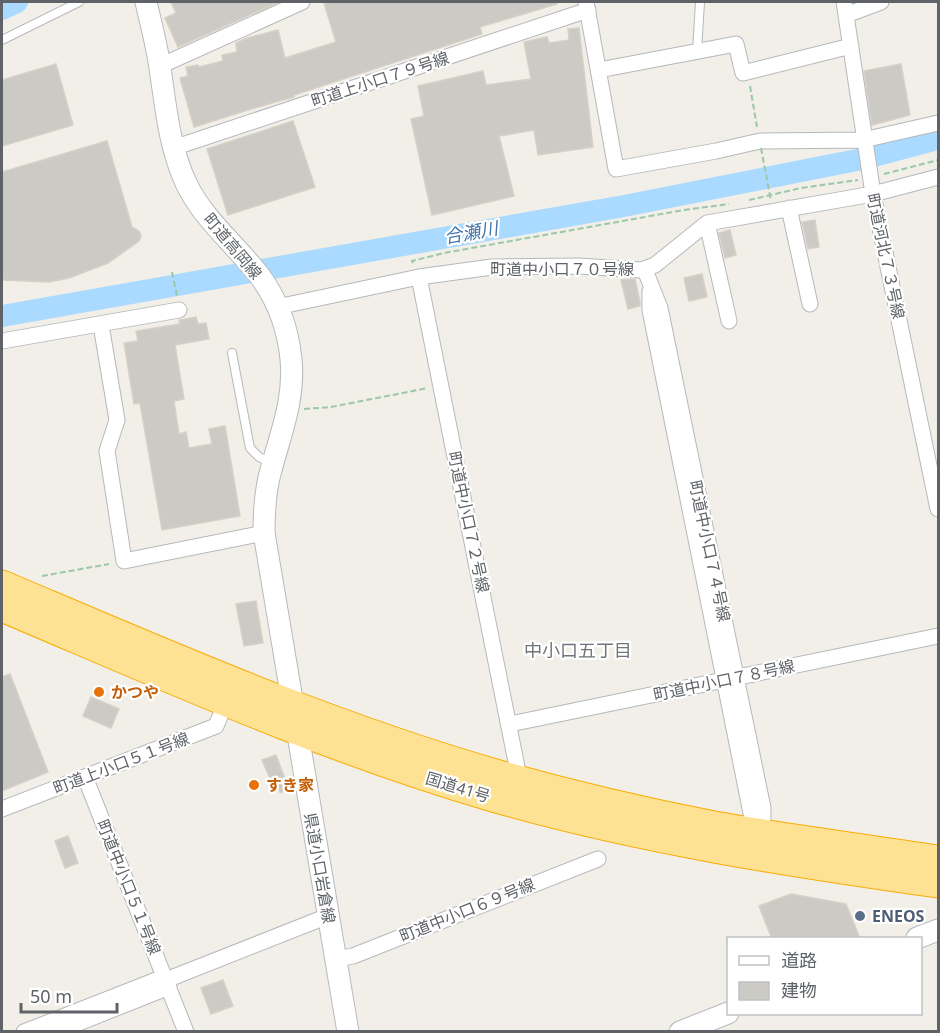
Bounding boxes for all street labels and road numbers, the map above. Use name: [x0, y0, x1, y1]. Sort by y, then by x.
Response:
street label: 町道上小口７９号線: [308, 46, 452, 112]
street label: 町道河北７３号線: [862, 191, 910, 321]
street label: 町道高岡線: [199, 208, 267, 284]
street label: 町道中小口７０号線: [490, 258, 634, 280]
street label: 町道中小口７２号線: [443, 449, 495, 595]
street label: 町道中小口７４号線: [684, 478, 736, 624]
street label: 町道中小口７８号線: [651, 654, 797, 706]
street label: 町道上小口５１号線: [50, 727, 192, 799]
street label: 国道41号: [423, 767, 493, 807]
street label: 県道小口岩倉線: [299, 811, 341, 925]
street label: 町道中小口５１号線: [92, 816, 166, 958]
street label: 町道中小口６９号線: [396, 873, 538, 947]

